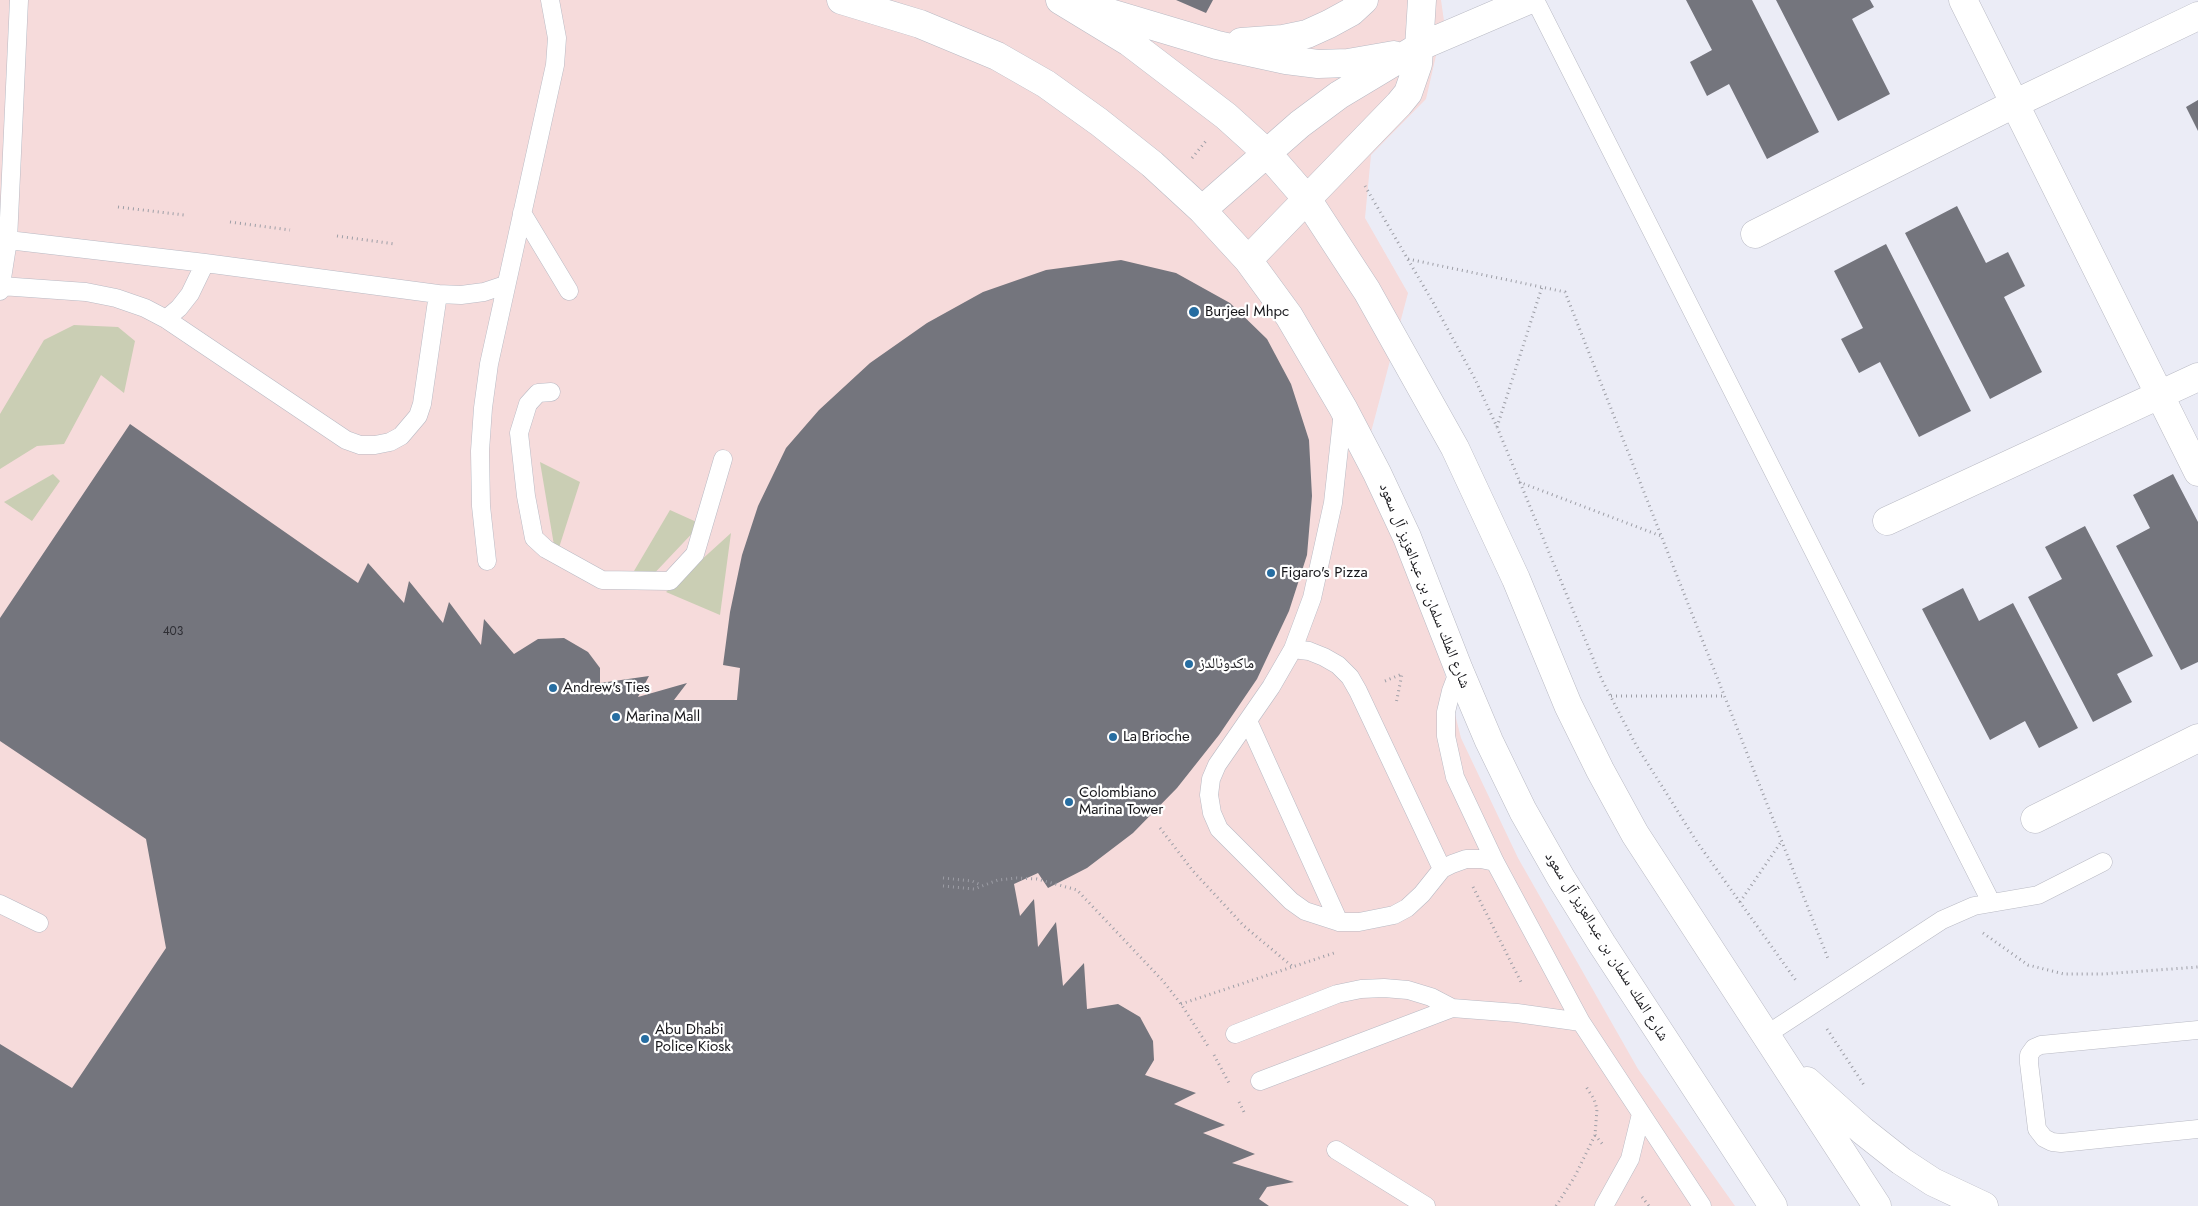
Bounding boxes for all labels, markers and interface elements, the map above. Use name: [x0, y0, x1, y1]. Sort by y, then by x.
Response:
place label: Burjeel Mhpc: [1205, 303, 1289, 321]
marker: Burjeel Mhpc: [1187, 305, 1201, 319]
street label: شارع الملك سلمان بن عبدالعزيز آل سعود: [1375, 481, 1473, 691]
place label: Figaro's Pizza: [1281, 564, 1368, 582]
marker: Figaro's Pizza: [1265, 567, 1277, 579]
house number: 403: [163, 625, 183, 639]
place label: ماكدونالدز: [1199, 655, 1254, 673]
marker: ماكدونالدز: [1183, 658, 1195, 670]
place label: Andrew's Ties: [563, 679, 650, 697]
marker: Andrew's Ties: [547, 682, 559, 694]
place label: Marina Mall: [626, 708, 700, 726]
marker: Marina Mall: [610, 711, 622, 723]
place label: La Brioche: [1123, 728, 1190, 746]
marker: La Brioche: [1107, 731, 1119, 743]
place label: Colombiano Marina Tower: [1079, 784, 1163, 819]
marker: Colombiano Marina Tower: [1063, 796, 1075, 808]
street label: شارع الملك سلمان بن عبدالعزيز آل سعود: [1540, 849, 1672, 1045]
place label: Abu Dhabi Police Kiosk: [655, 1021, 731, 1056]
marker: Abu Dhabi Police Kiosk: [639, 1033, 651, 1045]

